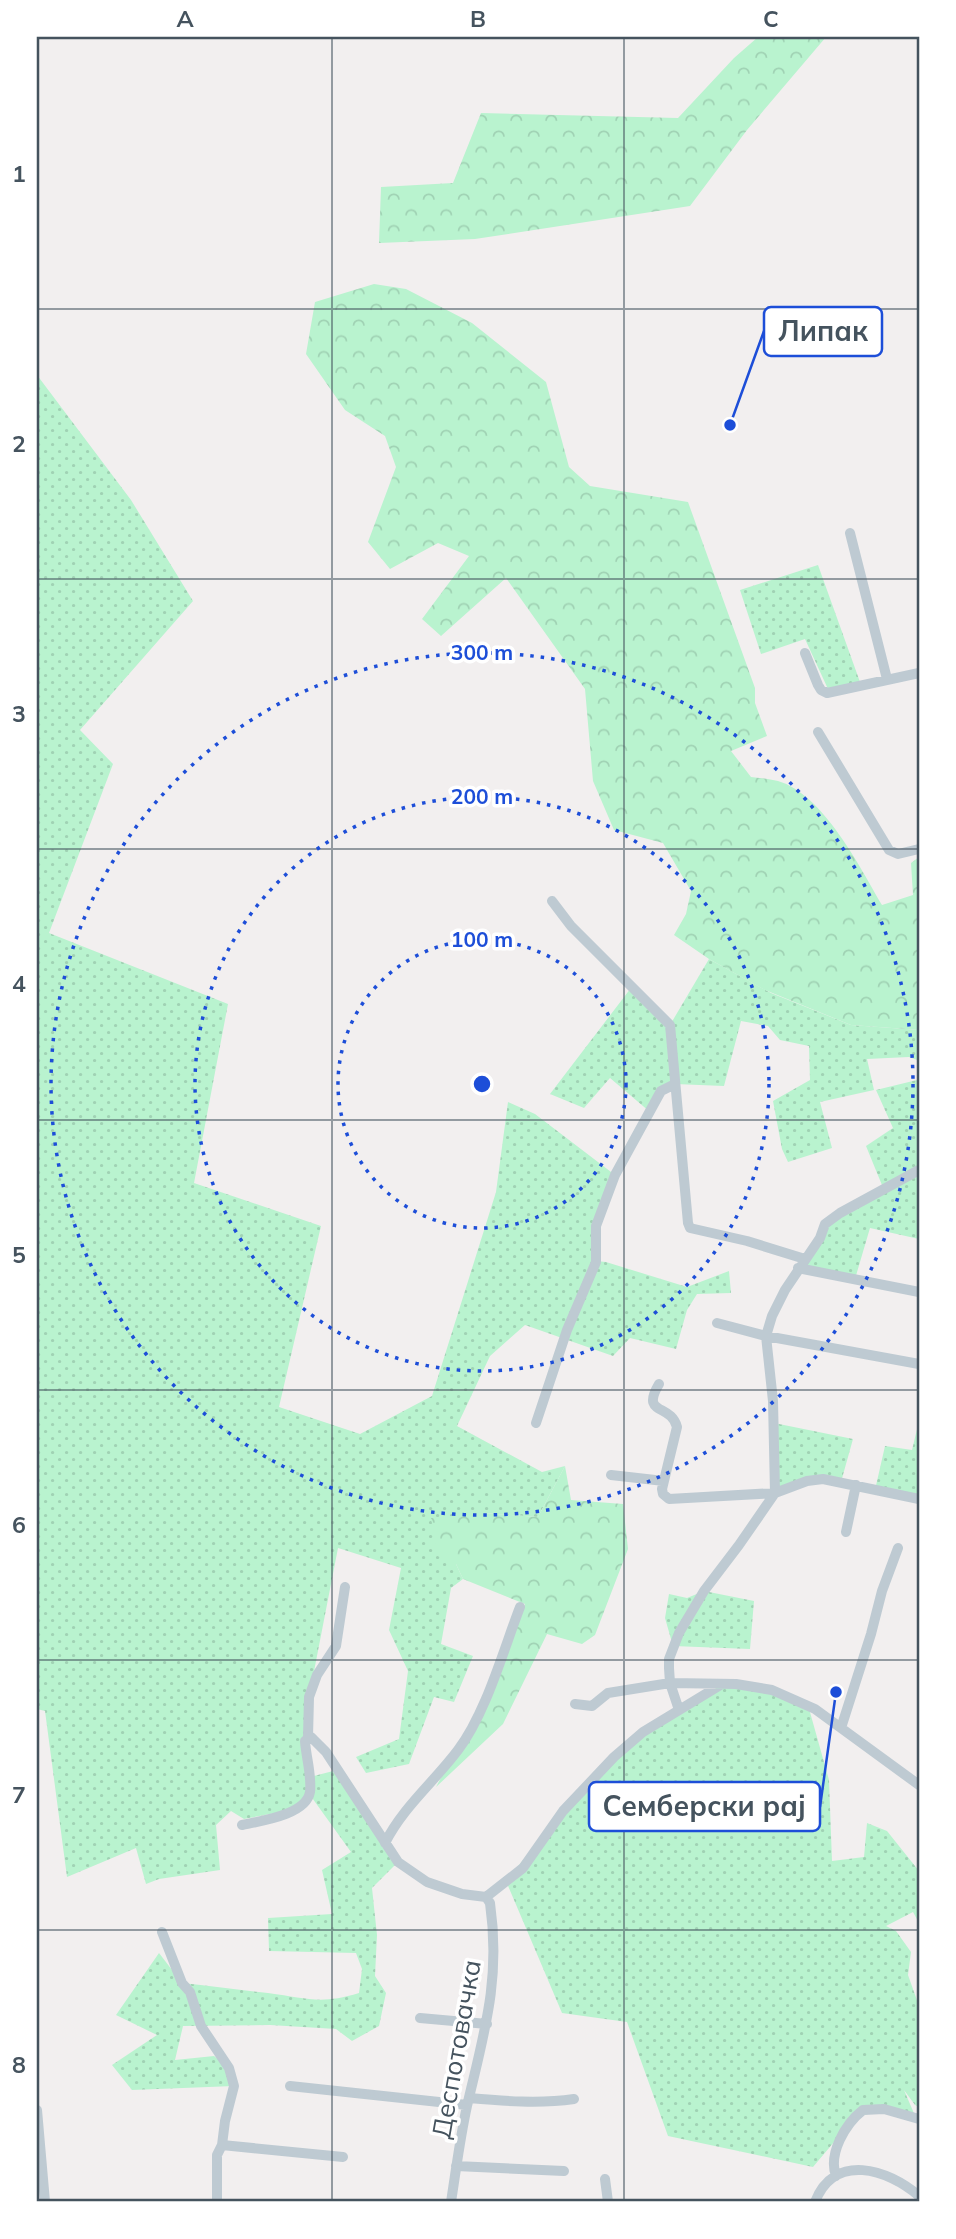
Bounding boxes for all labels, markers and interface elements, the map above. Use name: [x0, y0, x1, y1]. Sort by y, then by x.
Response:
text: A: [176, 4, 194, 33]
text: B: [470, 4, 486, 33]
text: C: [763, 4, 779, 33]
text: 1: [12, 159, 26, 188]
callout: Липак: [764, 307, 882, 356]
text: Липак: [778, 313, 869, 348]
text: 2: [12, 429, 26, 458]
text: 300 m: [451, 639, 513, 665]
text: 3: [12, 699, 26, 728]
text: 200 m: [451, 783, 513, 809]
text: 100 m: [451, 926, 513, 952]
text: 4: [12, 969, 26, 998]
centre of rings: [470, 1072, 494, 1096]
text: 5: [12, 1240, 26, 1269]
text: 6: [12, 1510, 26, 1539]
text: 7: [12, 1780, 26, 1809]
callout: Семберски рај: [589, 1782, 820, 1831]
text: Семберски рај: [602, 1788, 806, 1823]
street label: Деспотовачка: [424, 1957, 488, 2141]
text: 8: [12, 2050, 26, 2079]

